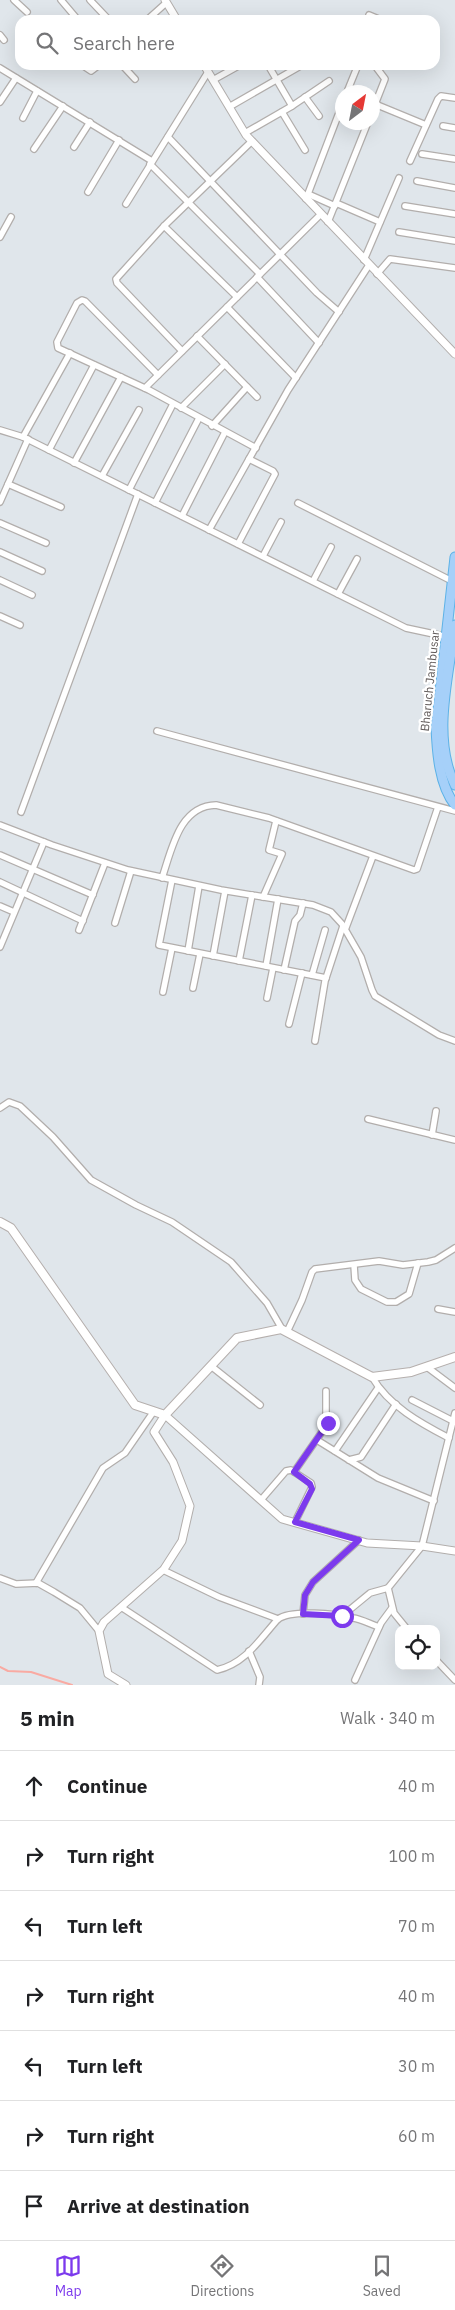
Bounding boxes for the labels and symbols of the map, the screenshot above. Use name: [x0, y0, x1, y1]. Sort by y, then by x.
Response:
north arrow: [335, 85, 380, 130]
street label: Bharuch Jambusar: [417, 629, 442, 732]
route end: [317, 1412, 340, 1435]
route start: [331, 1605, 354, 1628]

